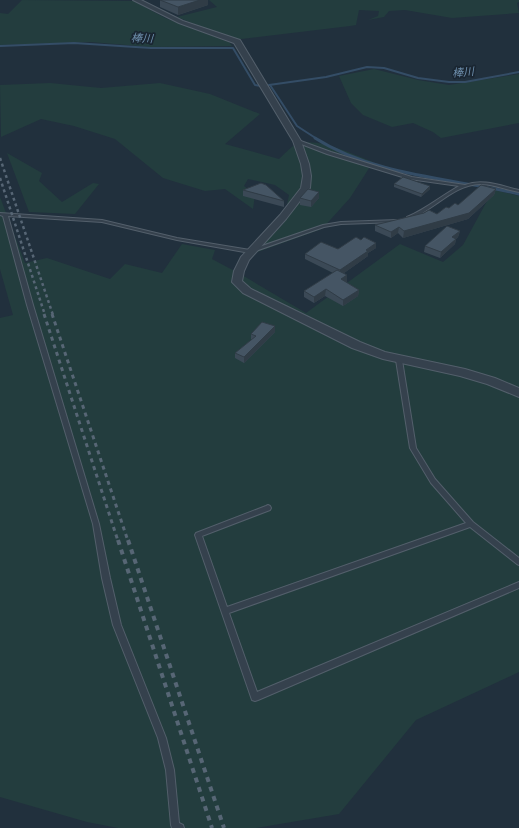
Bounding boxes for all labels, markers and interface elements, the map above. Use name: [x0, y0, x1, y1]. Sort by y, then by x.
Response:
water label: 棒川: [131, 29, 154, 47]
water label: 棒川: [451, 63, 476, 81]

